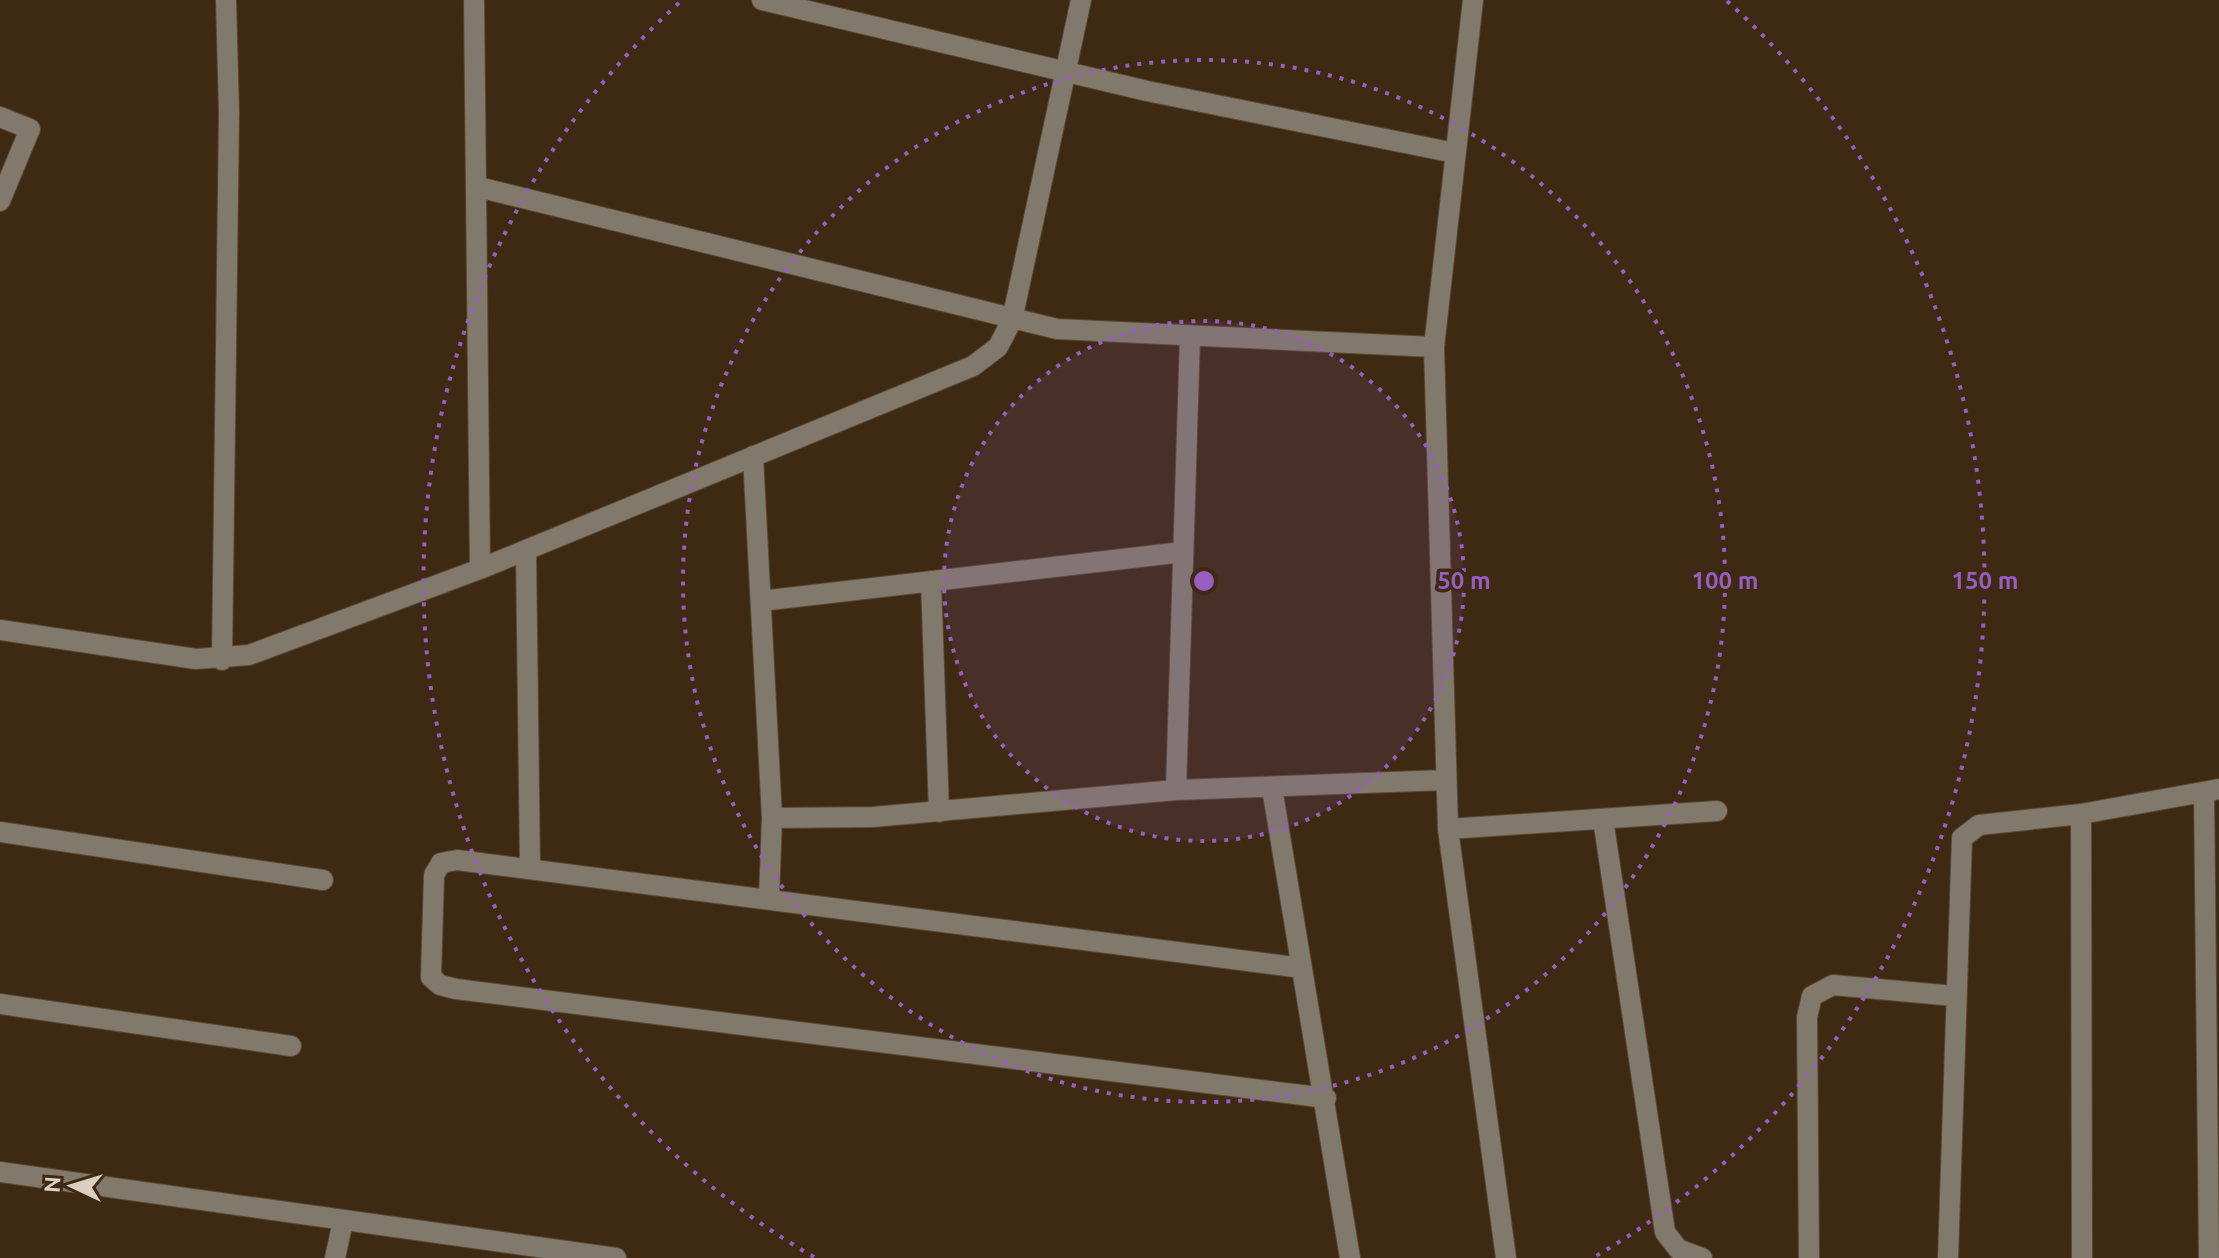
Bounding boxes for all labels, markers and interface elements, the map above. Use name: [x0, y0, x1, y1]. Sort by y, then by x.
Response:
centre of rings: [1190, 567, 1218, 595]
text: 50 m: [1437, 567, 1491, 594]
text: 100 m: [1692, 567, 1758, 594]
text: 150 m: [1952, 567, 2018, 594]
north arrow: [32, 1146, 112, 1226]
text: N: [39, 1176, 65, 1194]

